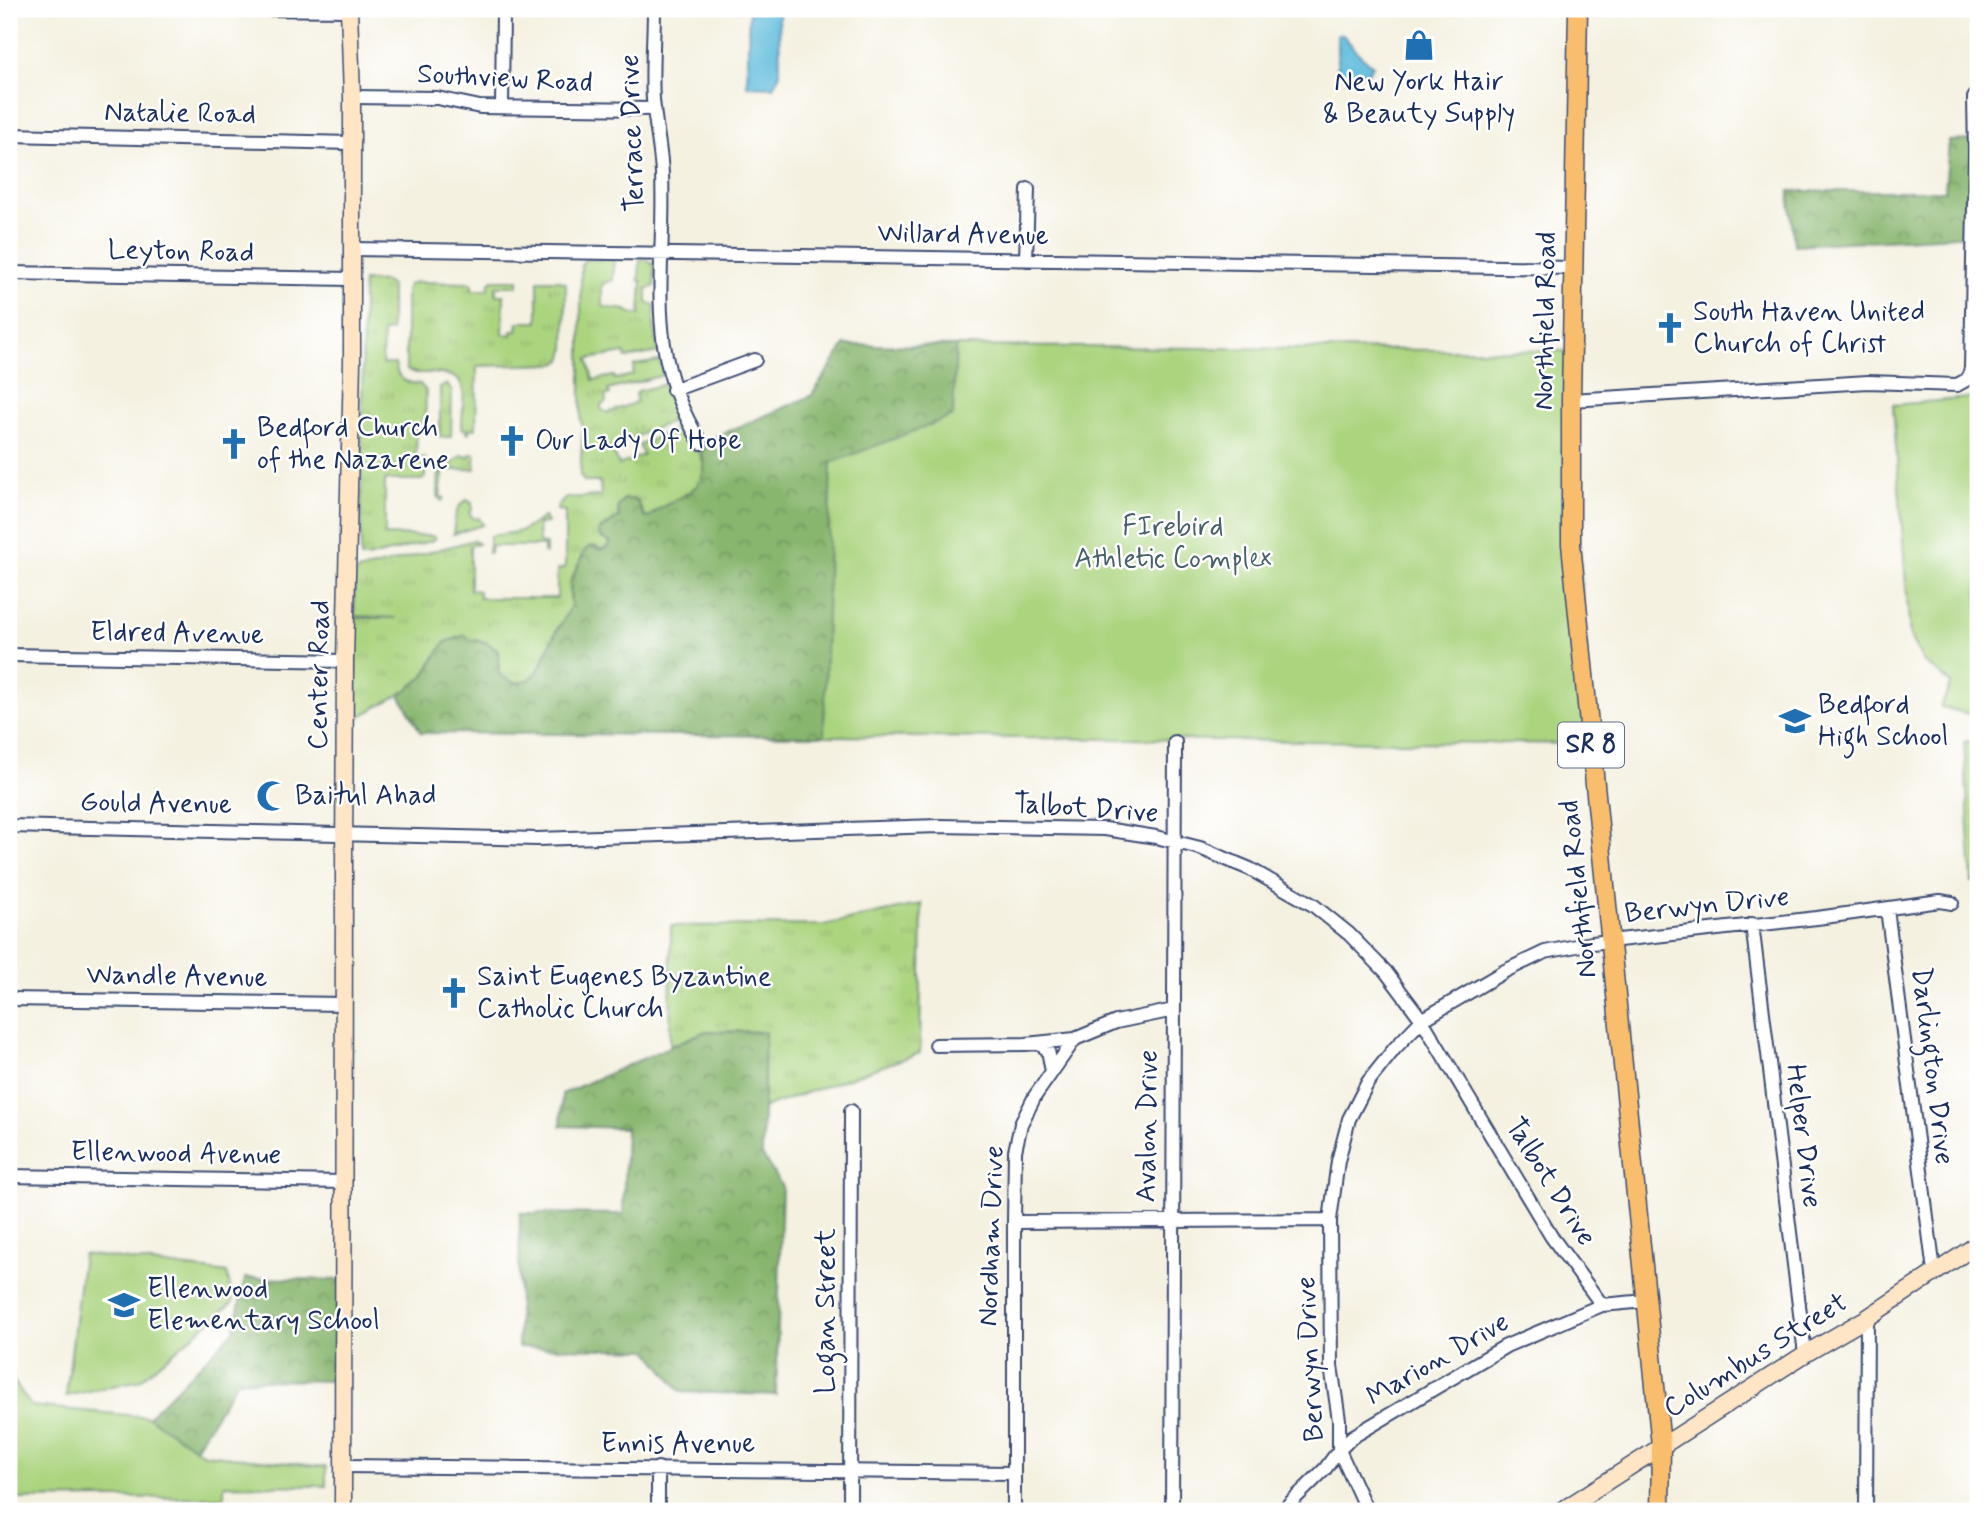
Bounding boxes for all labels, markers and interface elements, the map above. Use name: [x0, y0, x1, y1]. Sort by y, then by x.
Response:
shop icon: New York Hair & Beauty Supply: [1402, 28, 1436, 62]
street label: Terrace Drive: [612, 54, 654, 212]
street label: Southview Road: [416, 56, 594, 102]
place label: New York Hair & Beauty Supply: [1323, 64, 1515, 133]
street label: Natalie Road: [104, 94, 256, 134]
street label: Willard Avenue: [877, 215, 1049, 255]
street label: Northfield Road: [1526, 231, 1566, 411]
street label: Leyton Road: [108, 232, 254, 272]
place label: South Haven United Church of Christ: [1693, 294, 1925, 363]
church icon: South Haven United Church of Christ: [1653, 311, 1687, 345]
place label: Bedford Church of the Nazarene: [257, 410, 449, 479]
place label: Our Lady Of Hope: [535, 423, 742, 460]
church icon: Our Lady Of Hope: [495, 424, 529, 458]
church icon: Bedford Church of the Nazarene: [217, 427, 251, 461]
park label: FIrebird Athletic Complex: [1074, 509, 1272, 578]
street label: Center Road: [300, 600, 340, 750]
street label: Eldred Avenue: [90, 614, 264, 654]
place label: Bedford High School: [1818, 687, 1948, 759]
school or university icon: Bedford High School: [1778, 704, 1812, 738]
road number: SR 8: [1558, 722, 1624, 768]
place label: Baitul Ahad: [295, 778, 436, 815]
mosque icon: Baitul Ahad: [255, 779, 289, 813]
street label: Gould Avenue: [80, 784, 232, 824]
street label: Talbot Drive: [1012, 785, 1160, 833]
street label: Northfield Road: [1551, 798, 1607, 980]
street label: Berwyn Drive: [1623, 879, 1791, 933]
street label: Wandle Avenue: [86, 957, 268, 997]
place label: Saint Eugenes Byzantine Catholic Church: [477, 959, 771, 1028]
street label: Darlington Drive: [1899, 965, 1962, 1167]
church icon: Saint Eugenes Byzantine Catholic Church: [437, 976, 471, 1010]
street label: Avalon Drive: [1128, 1049, 1168, 1203]
street label: Helper Drive: [1776, 1062, 1830, 1210]
street label: Talbot Drive: [1496, 1111, 1604, 1253]
street label: Ellenwood Avenue: [70, 1134, 282, 1174]
street label: Nordham Drive: [970, 1145, 1014, 1327]
street label: Logan Street: [808, 1228, 848, 1394]
place label: Ellenwood Elementary School: [147, 1271, 380, 1340]
street label: Berwyn Drive: [1288, 1275, 1334, 1443]
street label: Columbus Street: [1657, 1285, 1855, 1427]
school or university icon: Ellenwood Elementary School: [107, 1288, 141, 1322]
street label: Marion Drive: [1360, 1304, 1516, 1416]
street label: Ennis Avenue: [601, 1426, 755, 1463]

